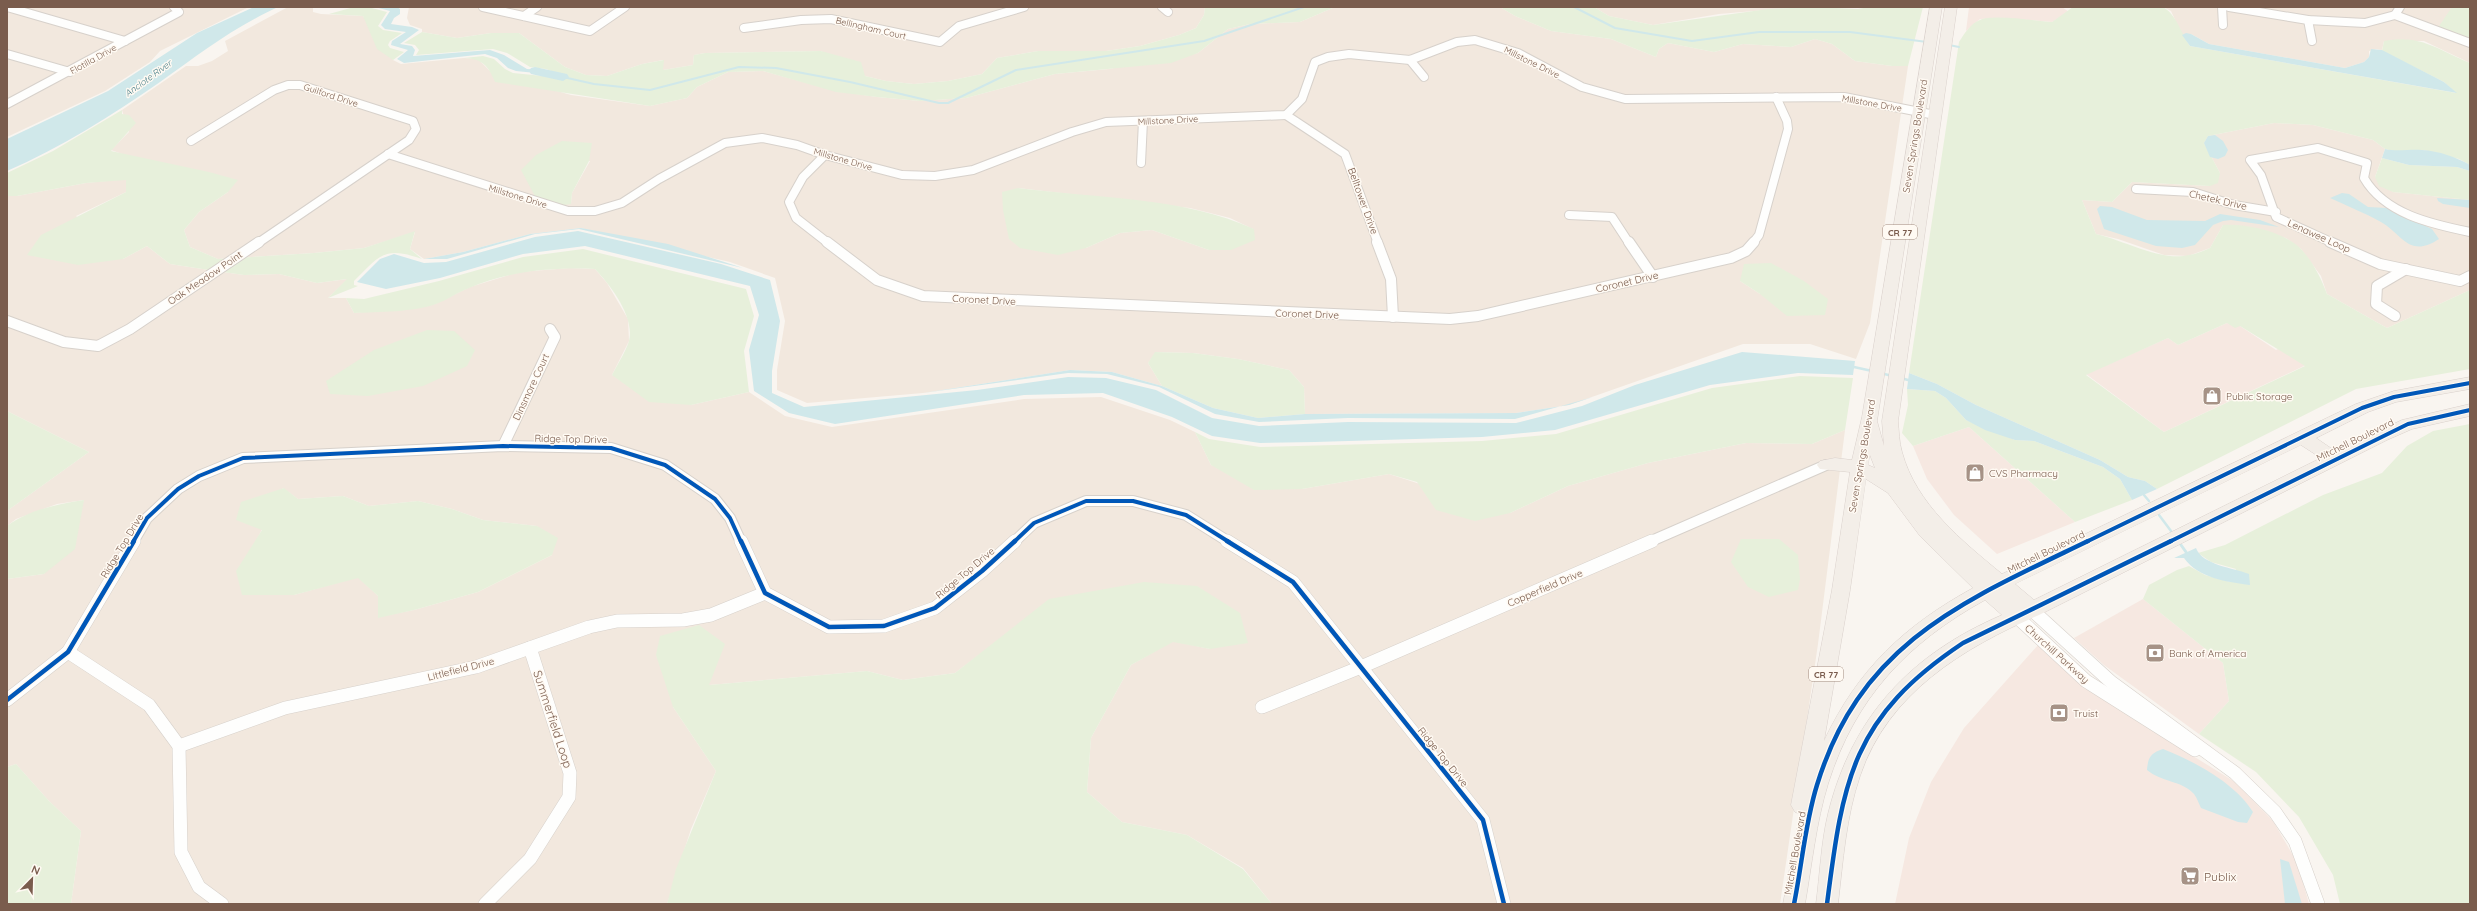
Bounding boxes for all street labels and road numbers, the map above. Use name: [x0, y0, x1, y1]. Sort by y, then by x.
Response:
street label: Bellingham Court: [835, 15, 907, 41]
street label: Flotilla Drive: [68, 42, 118, 76]
street label: Millstone Drive: [1502, 44, 1562, 80]
street label: Seven Springs Boulevard: [1900, 78, 1930, 194]
street label: Guilford Drive: [302, 81, 360, 109]
street label: Millstone Drive: [1841, 92, 1903, 114]
street label: Millstone Drive: [1137, 113, 1199, 127]
street label: Millstone Drive: [812, 145, 874, 173]
street label: Belltower Drive: [1345, 166, 1381, 236]
street label: Millstone Drive: [487, 182, 549, 210]
street label: Chetek Drive: [2188, 187, 2249, 213]
street label: Lenawee Loop: [2285, 216, 2353, 256]
road number: CR 77: [1883, 225, 1917, 239]
street label: Oak Meadow Point: [165, 248, 245, 308]
street label: Coronet Drive: [1594, 268, 1660, 296]
street label: Coronet Drive: [952, 292, 1017, 308]
street label: Coronet Drive: [1275, 306, 1339, 322]
street label: Dinsmore Court: [510, 351, 552, 423]
street label: Seven Springs Boulevard: [1846, 398, 1878, 514]
street label: Mitchell Boulevard: [2314, 416, 2396, 464]
street label: Ridge Top Drive: [534, 432, 608, 446]
street label: Ridge Top Drive: [98, 511, 147, 581]
street label: Mitchell Boulevard: [2005, 528, 2087, 576]
street label: Ridge Top Drive: [933, 544, 997, 601]
street label: Copperfield Drive: [1505, 566, 1585, 610]
street label: Churchill Parkway: [2022, 622, 2092, 686]
street label: Littlefield Drive: [426, 654, 496, 684]
road number: CR 77: [1809, 667, 1843, 681]
street label: Summerfield Loop: [530, 668, 576, 770]
street label: Ridge Top Drive: [1415, 725, 1471, 790]
street label: Mitchell Boulevard: [1781, 810, 1809, 896]

